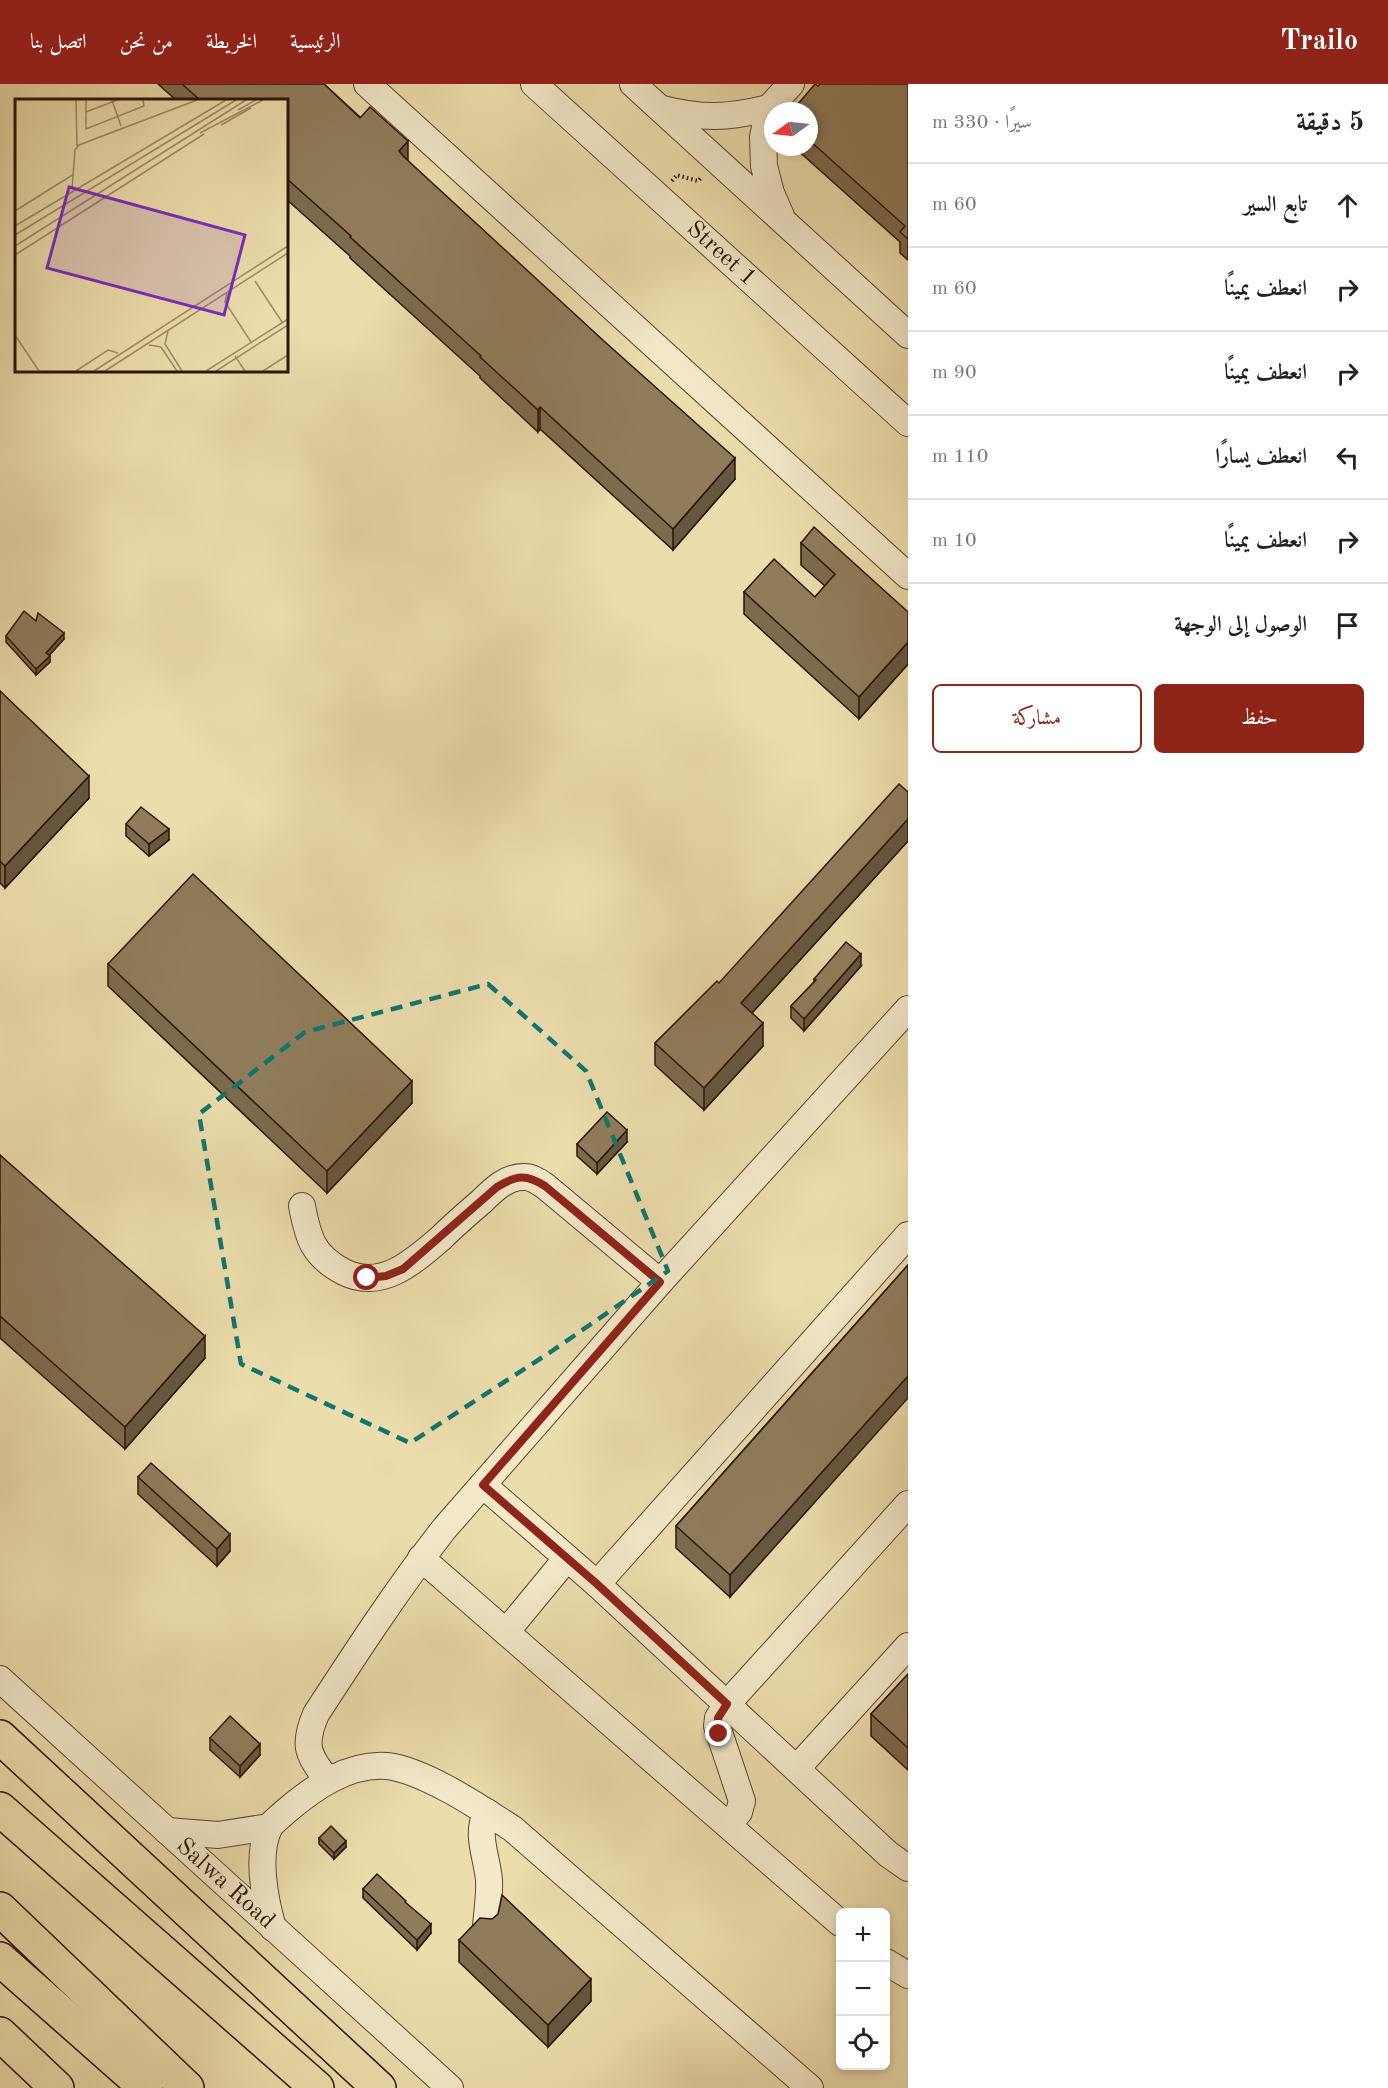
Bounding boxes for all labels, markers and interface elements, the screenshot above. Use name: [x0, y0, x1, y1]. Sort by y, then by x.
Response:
text: Trailo: [1281, 28, 1358, 56]
text: اتصل بنا: [30, 32, 87, 53]
text: من نحن: [120, 32, 173, 53]
text: الخريطة: [206, 32, 257, 53]
text: الرئيسية: [290, 32, 341, 53]
inset map: [15, 99, 288, 372]
north arrow: [764, 102, 818, 156]
text: 5 دقيقة: [1296, 110, 1364, 136]
text: سيرًا · 330 m: [932, 113, 1032, 133]
icon: ahead: [1331, 189, 1364, 222]
text: تابع السير: [1243, 194, 1307, 216]
text: 60 m: [932, 195, 977, 215]
street label: Street 1: [682, 217, 760, 291]
icon: right: [1331, 273, 1364, 306]
text: انعطف يمينًا: [1224, 278, 1307, 300]
text: 60 m: [932, 279, 977, 299]
icon: right: [1331, 357, 1364, 390]
text: انعطف يمينًا: [1224, 362, 1307, 384]
text: 90 m: [932, 363, 977, 383]
icon: left: [1331, 441, 1364, 474]
text: انعطف يسارًا: [1215, 446, 1307, 468]
text: 110 m: [932, 447, 988, 467]
icon: right: [1331, 525, 1364, 558]
text: انعطف يمينًا: [1224, 530, 1307, 552]
text: 10 m: [932, 531, 977, 551]
icon: arrive: [1331, 609, 1364, 642]
text: الوصول إلى الوجهة: [1174, 614, 1307, 636]
button: مشاركة: [932, 684, 1142, 753]
button: حفظ: [1154, 684, 1364, 753]
route start: [353, 1264, 379, 1290]
route end: [705, 1720, 731, 1746]
street label: Salwa Road: [171, 1834, 279, 1934]
map controls: [836, 1908, 890, 2070]
button: +: [836, 1908, 890, 1962]
button: −: [836, 1962, 890, 2016]
button: locate: [836, 2016, 890, 2070]

